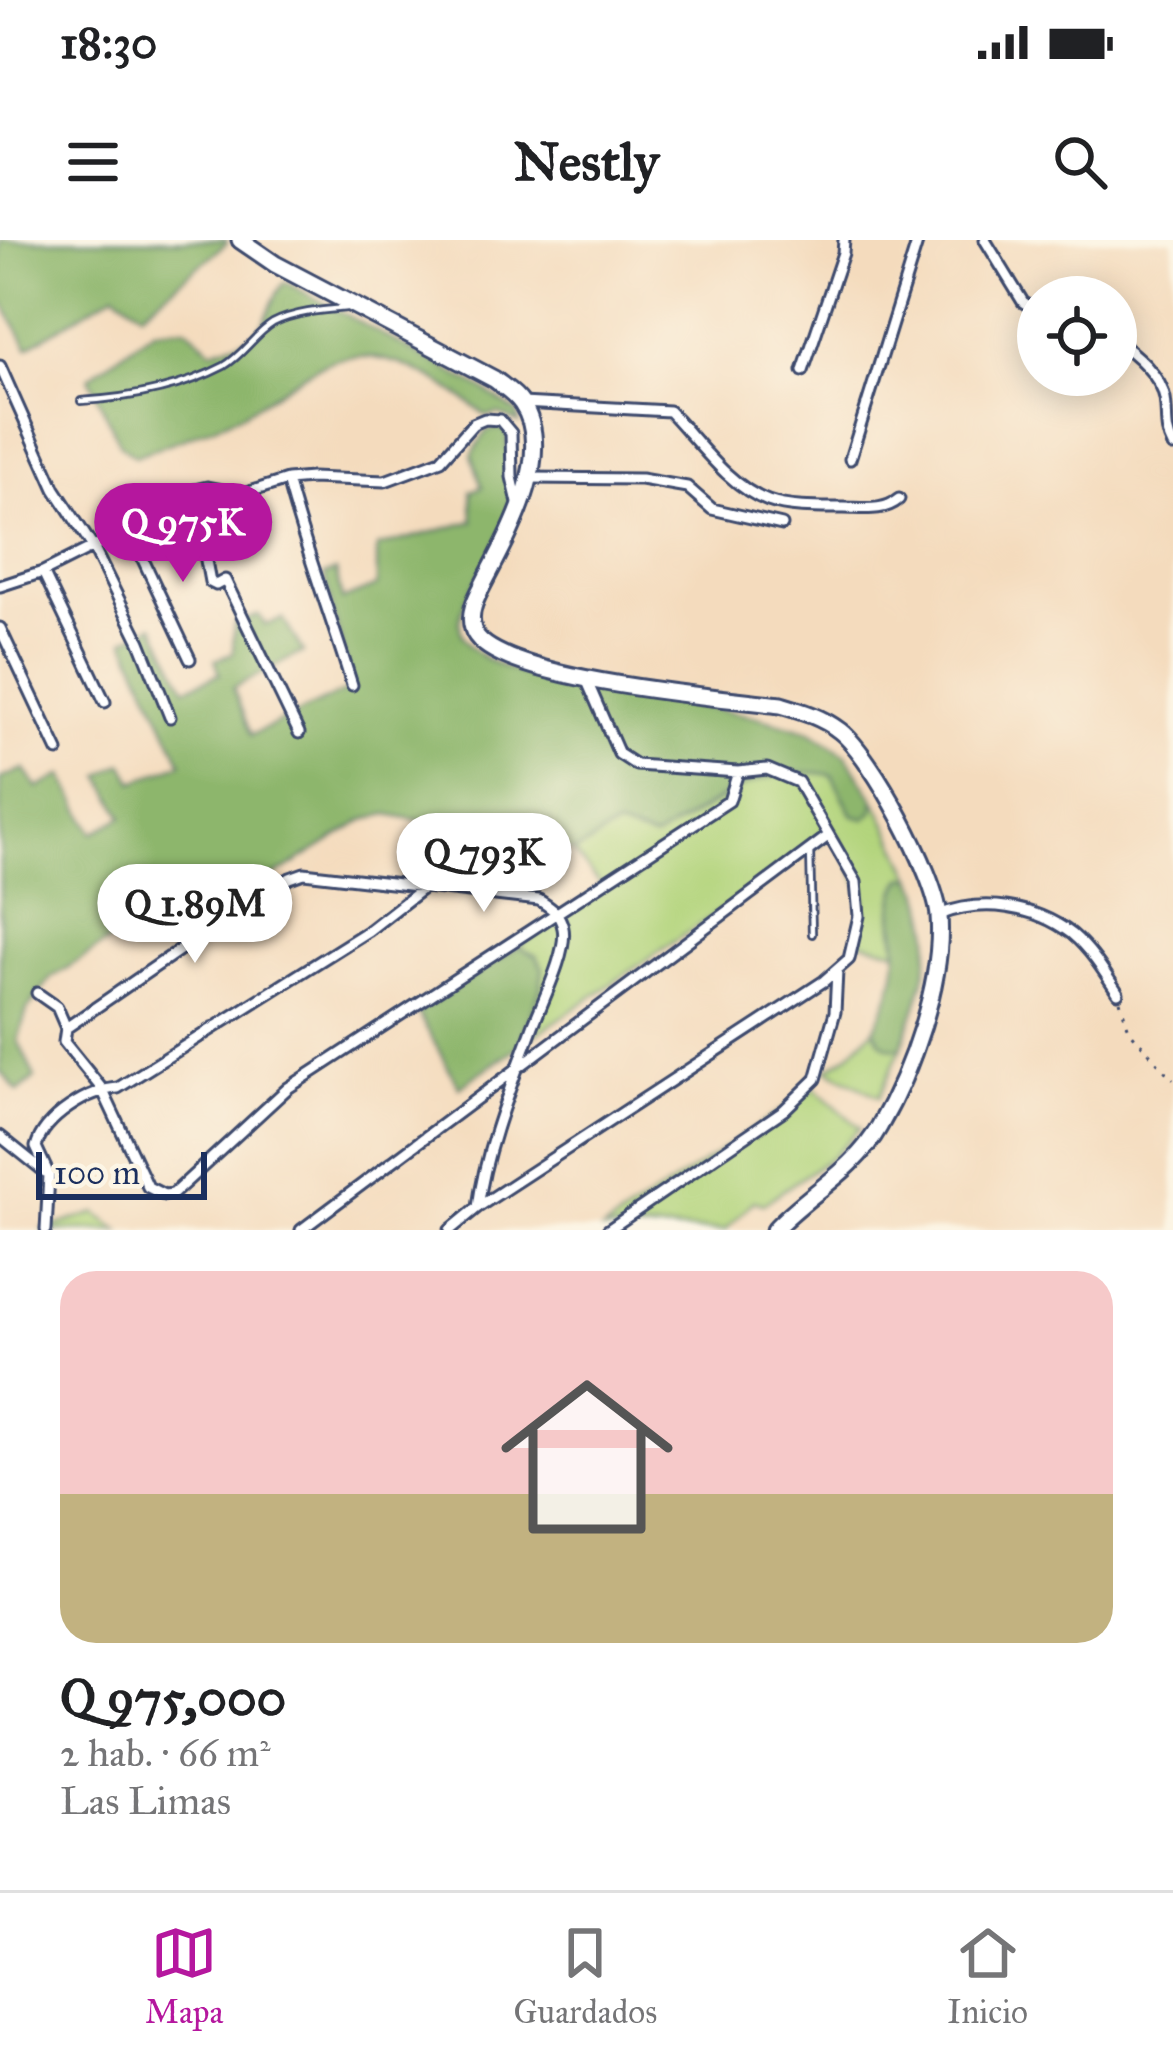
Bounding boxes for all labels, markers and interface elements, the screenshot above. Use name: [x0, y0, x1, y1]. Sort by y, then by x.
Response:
text: 18:30: [60, 15, 157, 70]
icon: menu: [60, 129, 126, 195]
text: Nestly: [514, 129, 659, 195]
icon: search: [1047, 129, 1113, 195]
map controls: [1017, 276, 1137, 396]
button: locate: [1017, 276, 1137, 396]
pin: Q 975K: [85, 483, 281, 585]
text: Q 975K: [121, 498, 245, 546]
pin: Q 793K: [386, 813, 582, 915]
text: Q 793K: [424, 828, 545, 876]
pin: Q 1.89M: [84, 864, 306, 966]
text: Q 1.89M: [124, 879, 266, 927]
scale bar: [36, 1146, 207, 1199]
text: 100 m: [54, 1153, 140, 1193]
icon: home: [479, 1349, 695, 1565]
text: Q 975,000: [60, 1667, 286, 1729]
text: 2 hab. · 66 m²: [60, 1729, 271, 1777]
text: Las Limas: [60, 1777, 231, 1825]
tab: Mapa: [145, 1920, 223, 2032]
tab: Guardados: [513, 1920, 657, 2032]
tab: Inicio: [947, 1920, 1028, 2032]

